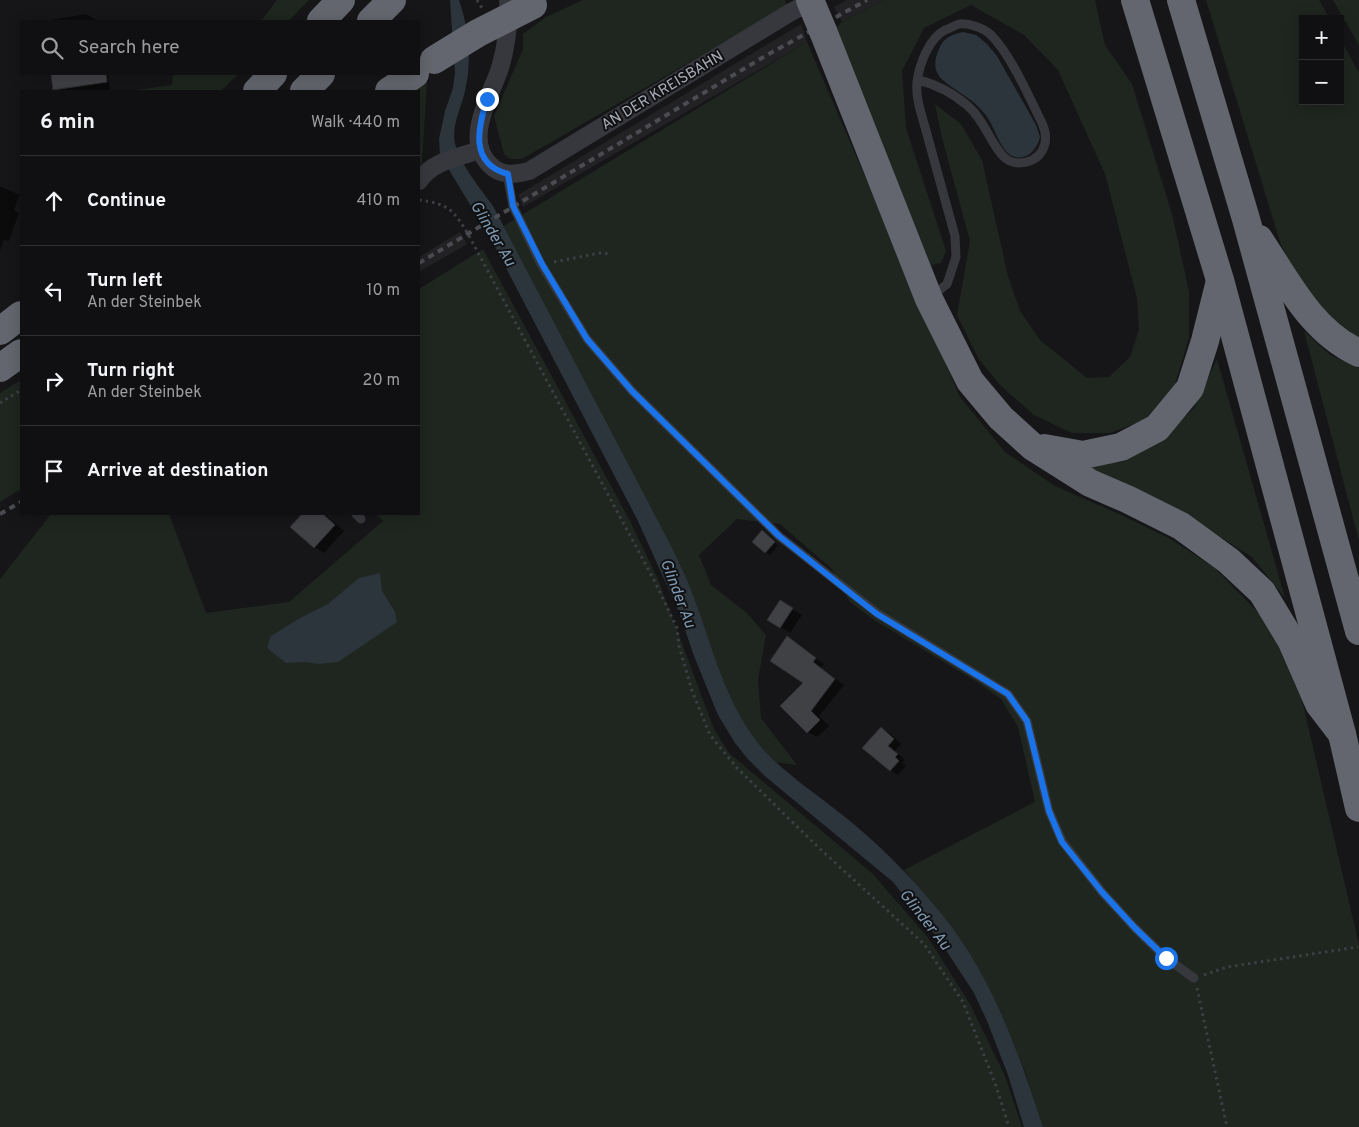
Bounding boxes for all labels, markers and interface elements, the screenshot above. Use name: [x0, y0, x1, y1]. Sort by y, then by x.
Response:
map controls: [1299, 15, 1344, 105]
button: +: [1299, 15, 1344, 60]
search box: [20, 20, 420, 75]
icon: search: [38, 34, 66, 62]
text: Search here: [78, 36, 180, 60]
street label: AN DER KREISBAHN: [598, 47, 727, 135]
button: −: [1299, 60, 1344, 105]
route end: [476, 88, 499, 111]
text: 6 min: [40, 109, 95, 136]
text: Walk · 440 m: [311, 113, 400, 133]
icon: ahead: [40, 187, 68, 215]
text: Continue: [87, 189, 166, 213]
text: 410 m: [357, 191, 400, 211]
water label: Glinder Au: [465, 198, 520, 270]
text: Turn left: [87, 269, 163, 293]
icon: left: [40, 277, 68, 305]
text: 10 m: [366, 281, 400, 301]
text: An der Steinbek: [87, 293, 202, 313]
text: Turn right: [87, 359, 175, 383]
icon: right: [40, 367, 68, 395]
text: 20 m: [363, 371, 400, 391]
text: An der Steinbek: [87, 383, 202, 403]
icon: arrive: [40, 457, 68, 485]
text: Arrive at destination: [87, 459, 268, 483]
water label: Glinder Au: [655, 556, 700, 631]
water label: Glinder Au: [894, 886, 955, 955]
route start: [1155, 947, 1178, 970]

